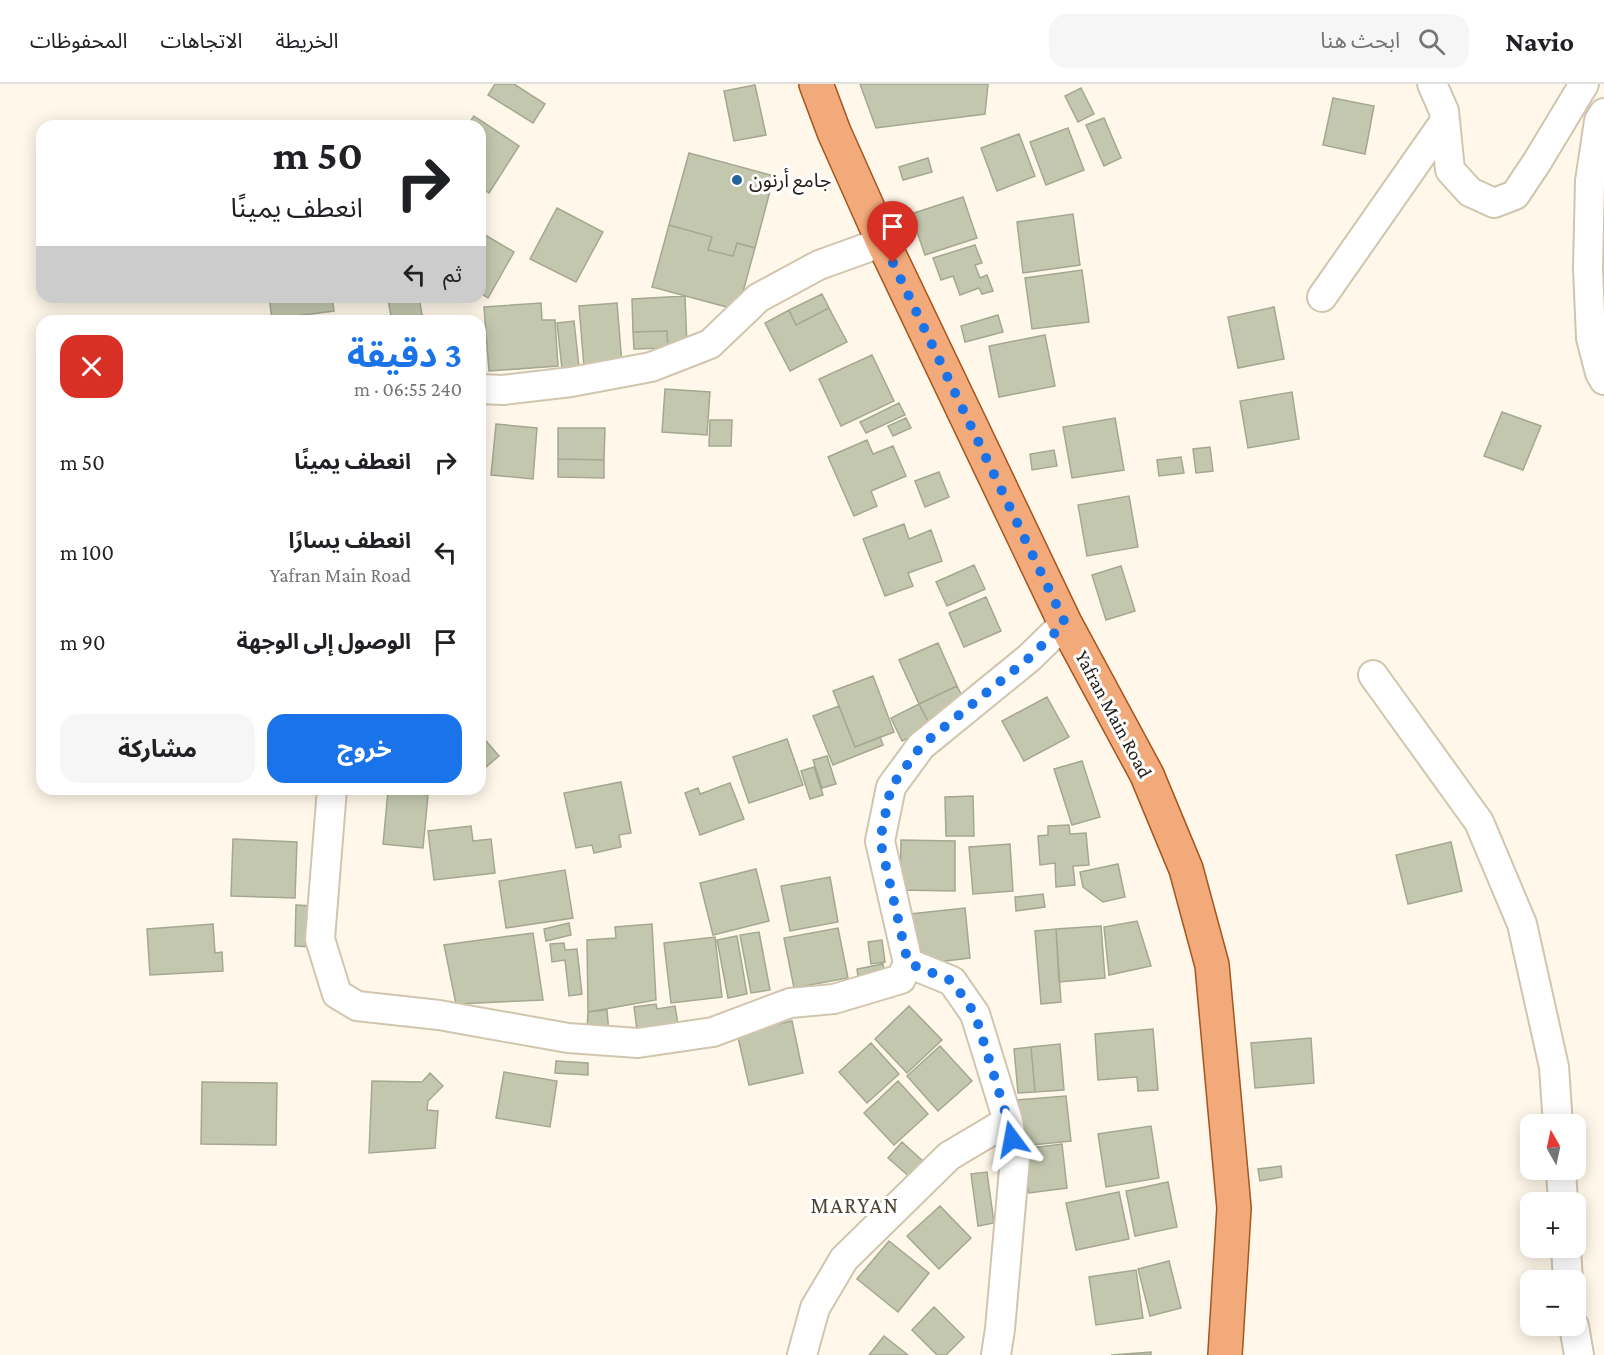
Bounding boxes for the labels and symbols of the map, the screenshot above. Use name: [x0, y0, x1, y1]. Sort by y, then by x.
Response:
place label: جامع أرنون: [749, 168, 831, 195]
marker: جامع أرنون: [730, 173, 744, 187]
pin: [867, 201, 918, 263]
street label: Yafran Main Road: [1071, 647, 1157, 782]
position arrow: [980, 1107, 1044, 1171]
north arrow: [1520, 1114, 1586, 1180]
district label: MARYAN: [810, 1193, 900, 1218]

